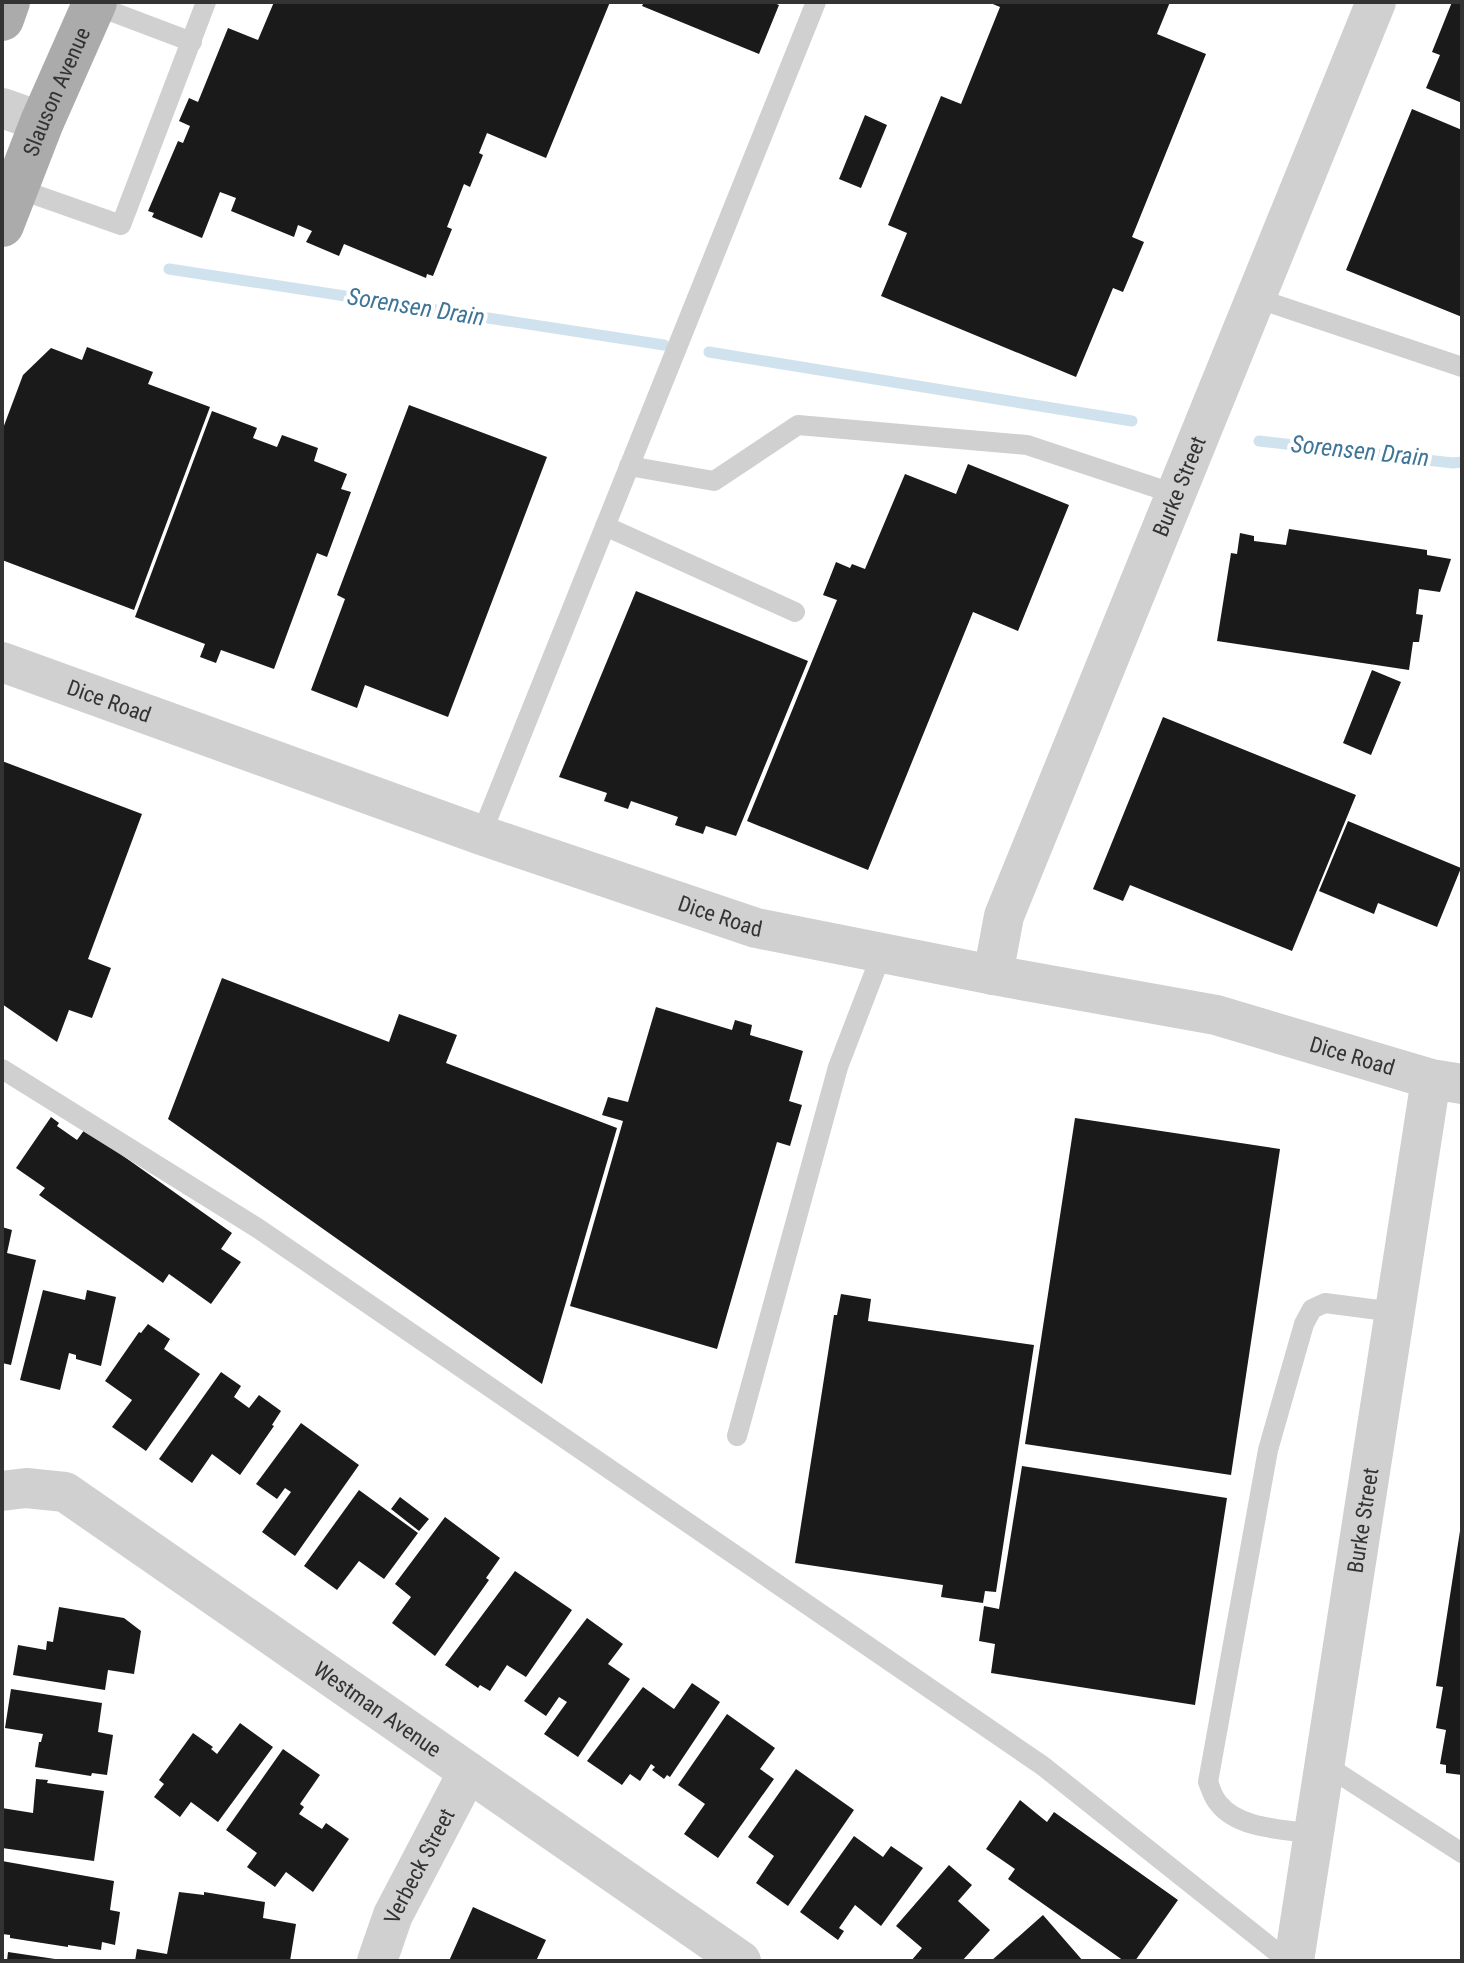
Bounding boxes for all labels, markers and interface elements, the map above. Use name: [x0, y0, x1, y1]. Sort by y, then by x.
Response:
street label: Slauson Avenue: [18, 23, 95, 160]
water label: Sorensen Drain: [345, 282, 487, 332]
water label: Sorensen Drain: [1290, 430, 1430, 472]
street label: Burke Street: [1148, 433, 1211, 540]
street label: Dice Road: [64, 675, 154, 728]
street label: Dice Road: [675, 891, 764, 942]
street label: Dice Road: [1307, 1032, 1398, 1081]
street label: Burke Street: [1342, 1466, 1383, 1575]
street label: Westman Avenue: [309, 1656, 446, 1762]
street label: Verbeck Street: [379, 1804, 460, 1927]

